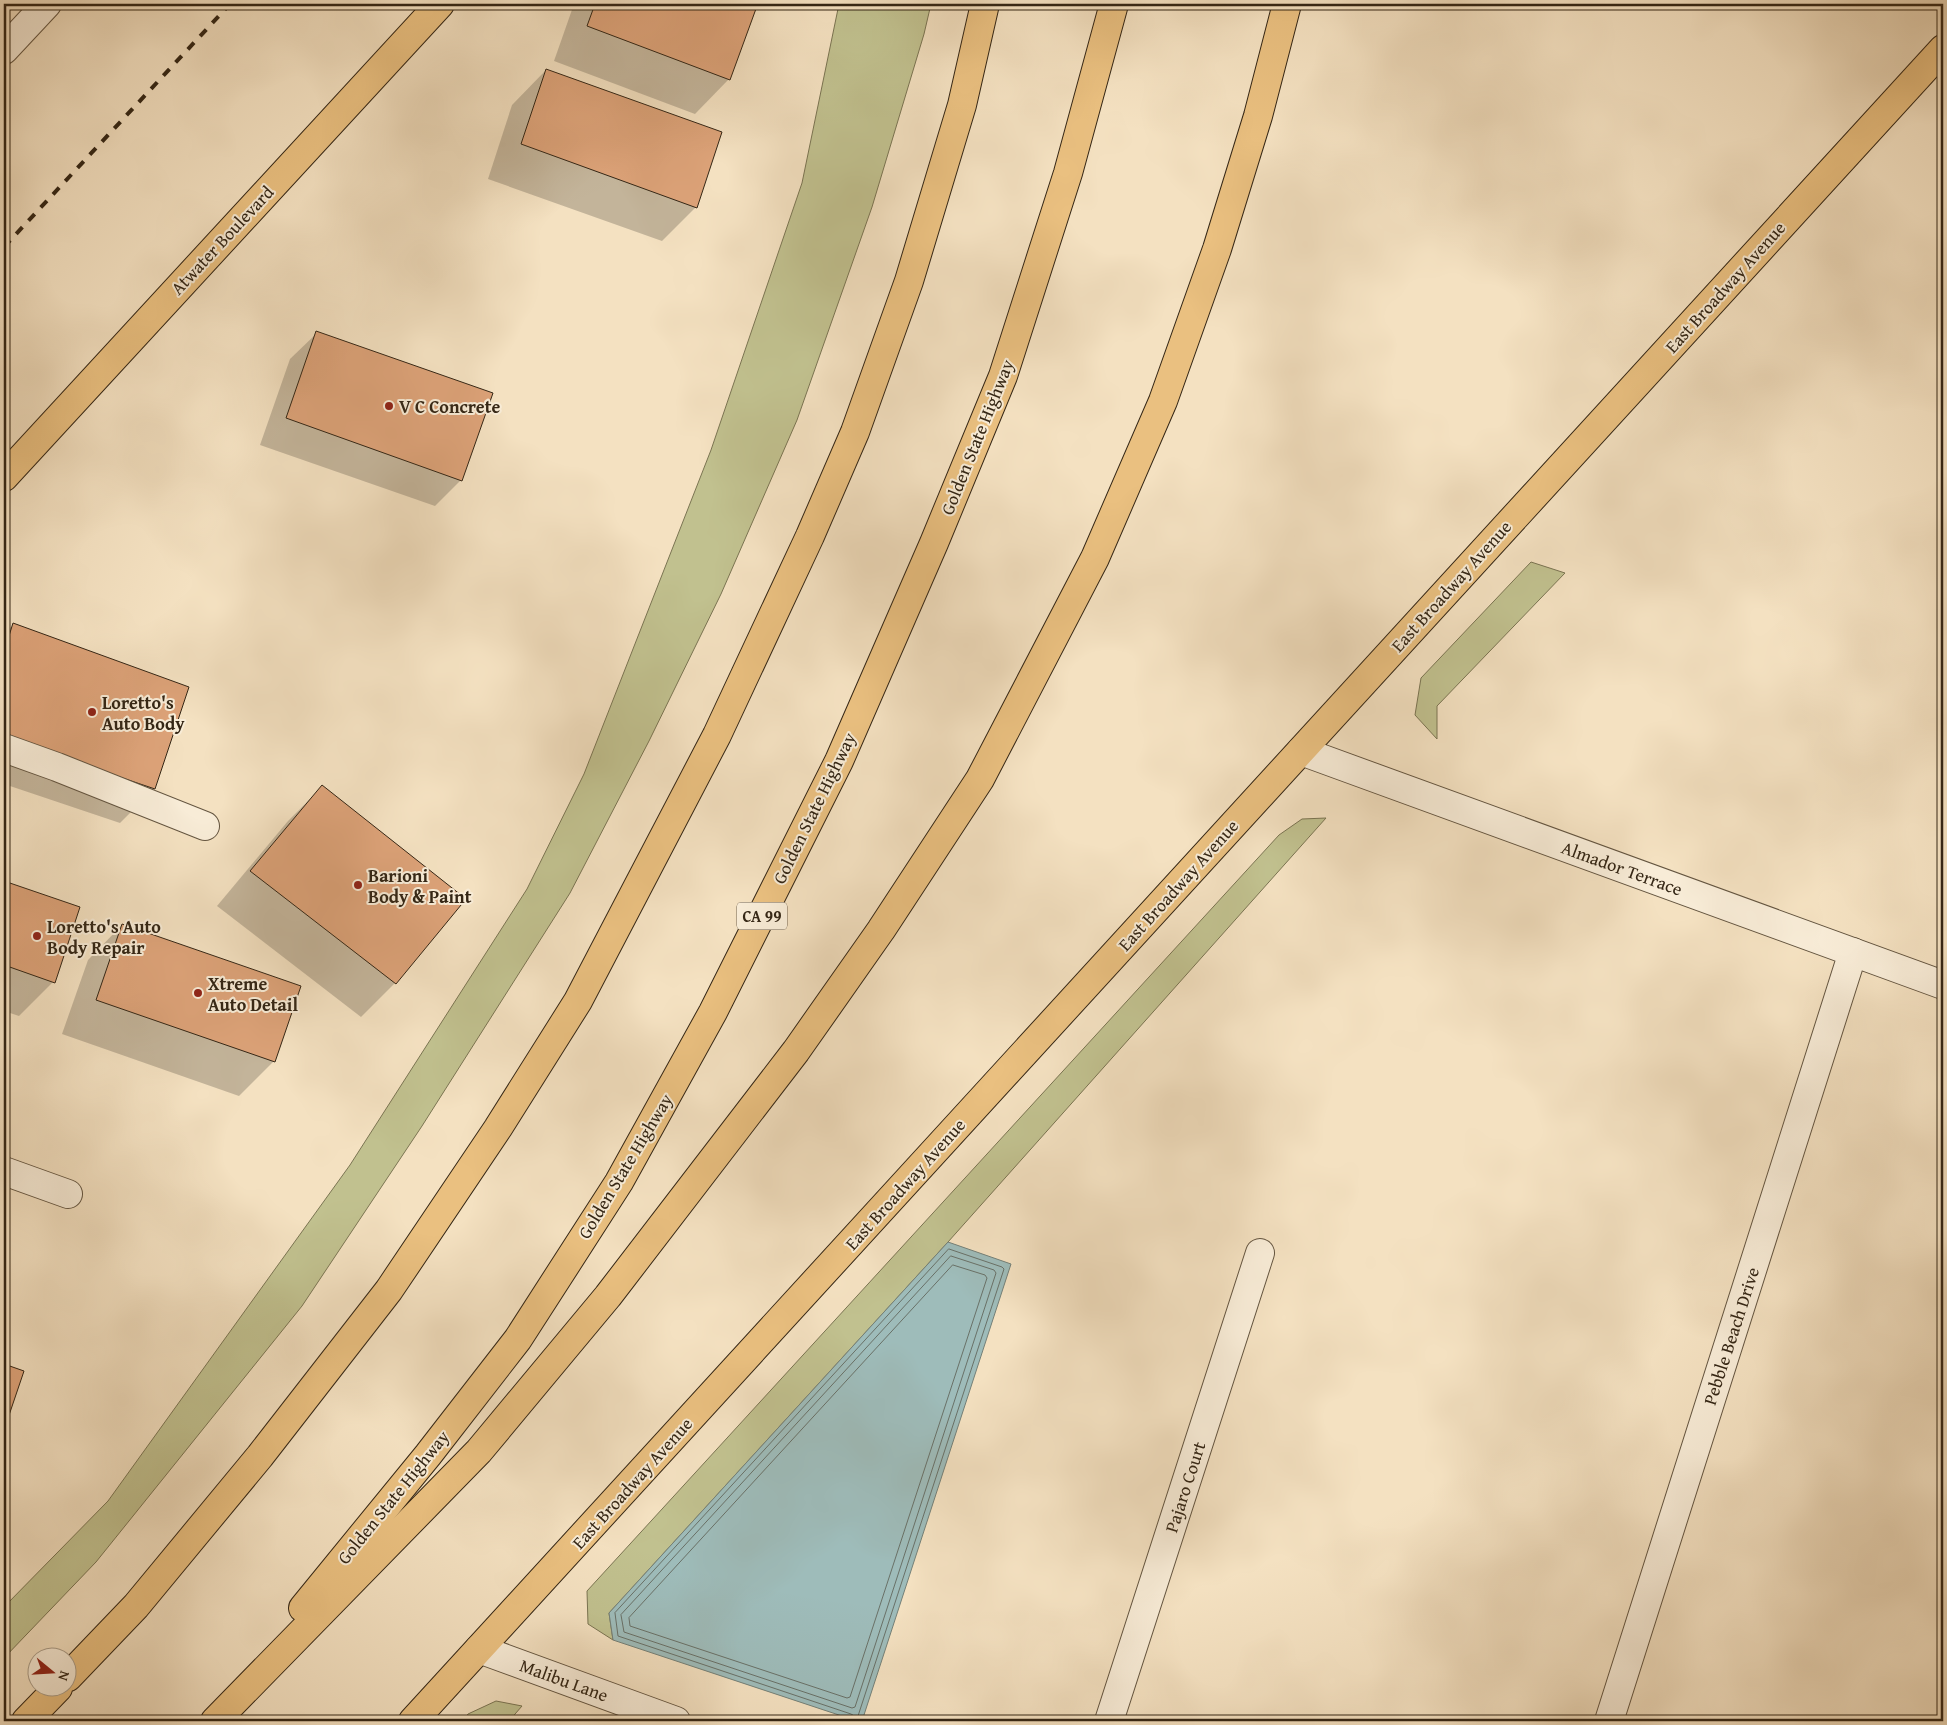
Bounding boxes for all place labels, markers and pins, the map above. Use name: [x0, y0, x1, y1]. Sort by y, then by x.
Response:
place label: V C Concrete: [399, 393, 501, 420]
marker: V C Concrete: [383, 400, 395, 412]
place label: Loretto's Auto Body: [102, 689, 185, 737]
marker: Loretto's Auto Body: [86, 706, 98, 718]
place label: Barioni Body & Paint: [368, 862, 472, 910]
marker: Barioni Body & Paint: [352, 879, 364, 891]
place label: Loretto's Auto Body Repair: [47, 913, 161, 961]
marker: Loretto's Auto Body Repair: [31, 930, 43, 942]
place label: Xtreme Auto Detail: [208, 970, 298, 1018]
marker: Xtreme Auto Detail: [192, 987, 204, 999]

